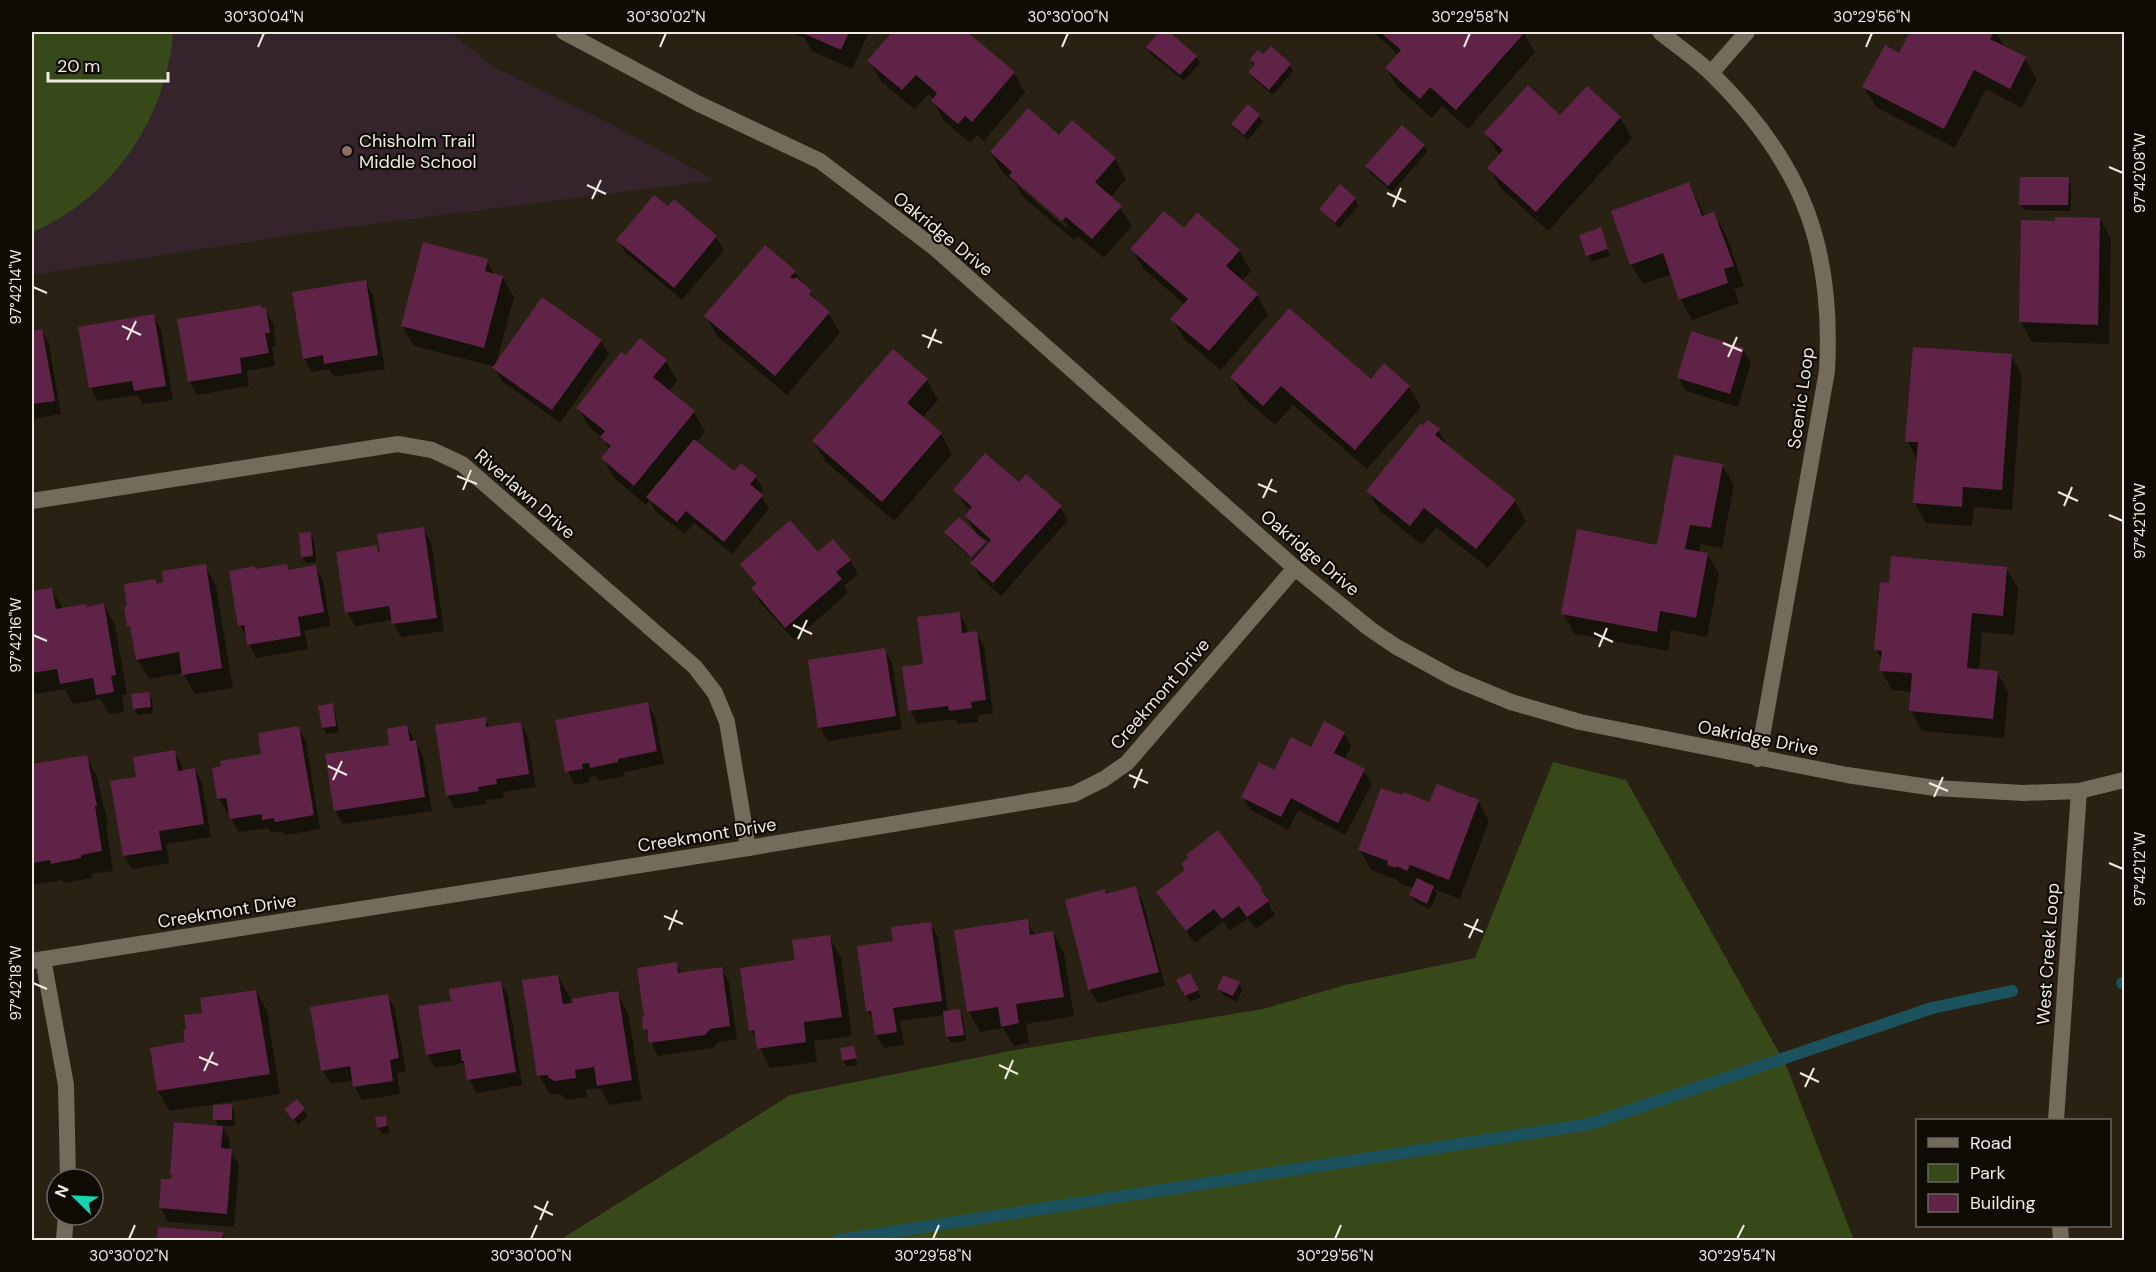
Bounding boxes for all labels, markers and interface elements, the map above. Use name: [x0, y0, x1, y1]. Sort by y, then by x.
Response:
text: 30°30'04"N: [224, 7, 304, 27]
text: 30°30'02"N: [626, 7, 706, 27]
text: 30°30'00"N: [1027, 7, 1109, 27]
text: 30°29'58"N: [1431, 7, 1509, 27]
text: 30°29'56"N: [1833, 7, 1911, 27]
scale bar: [48, 45, 168, 83]
text: 20 m: [57, 54, 100, 78]
place label: Chisholm Trail Middle School: [359, 129, 477, 174]
text: 97°42'08"W: [2130, 132, 2150, 213]
marker: Chisholm Trail Middle School: [340, 144, 354, 158]
street label: Oakridge Drive: [888, 186, 998, 282]
text: 97°42'14"W: [6, 249, 26, 325]
street label: Scenic Loop: [1782, 346, 1820, 450]
street label: Riverlawn Drive: [470, 444, 580, 544]
text: 97°42'10"W: [2130, 482, 2150, 559]
street label: Oakridge Drive: [1255, 504, 1365, 602]
text: 97°42'16"W: [6, 597, 26, 673]
street label: Creekmont Drive: [1105, 633, 1215, 755]
street label: Oakridge Drive: [1696, 715, 1820, 761]
street label: Creekmont Drive: [636, 812, 778, 858]
text: 97°42'12"W: [2130, 831, 2150, 906]
street label: West Creek Loop: [2031, 882, 2065, 1026]
street label: Creekmont Drive: [156, 888, 298, 934]
text: 97°42'18"W: [6, 945, 26, 1021]
legend: [1916, 1119, 2111, 1227]
text: Road: [1970, 1131, 2012, 1155]
text: Park: [1970, 1161, 2006, 1185]
north arrow: [45, 1167, 105, 1227]
text: N: [50, 1182, 74, 1201]
text: Building: [1970, 1191, 2035, 1215]
text: 30°30'02"N: [89, 1246, 169, 1266]
text: 30°30'00"N: [490, 1246, 572, 1266]
text: 30°29'58"N: [894, 1246, 972, 1266]
text: 30°29'56"N: [1296, 1246, 1374, 1266]
text: 30°29'54"N: [1698, 1246, 1776, 1266]

